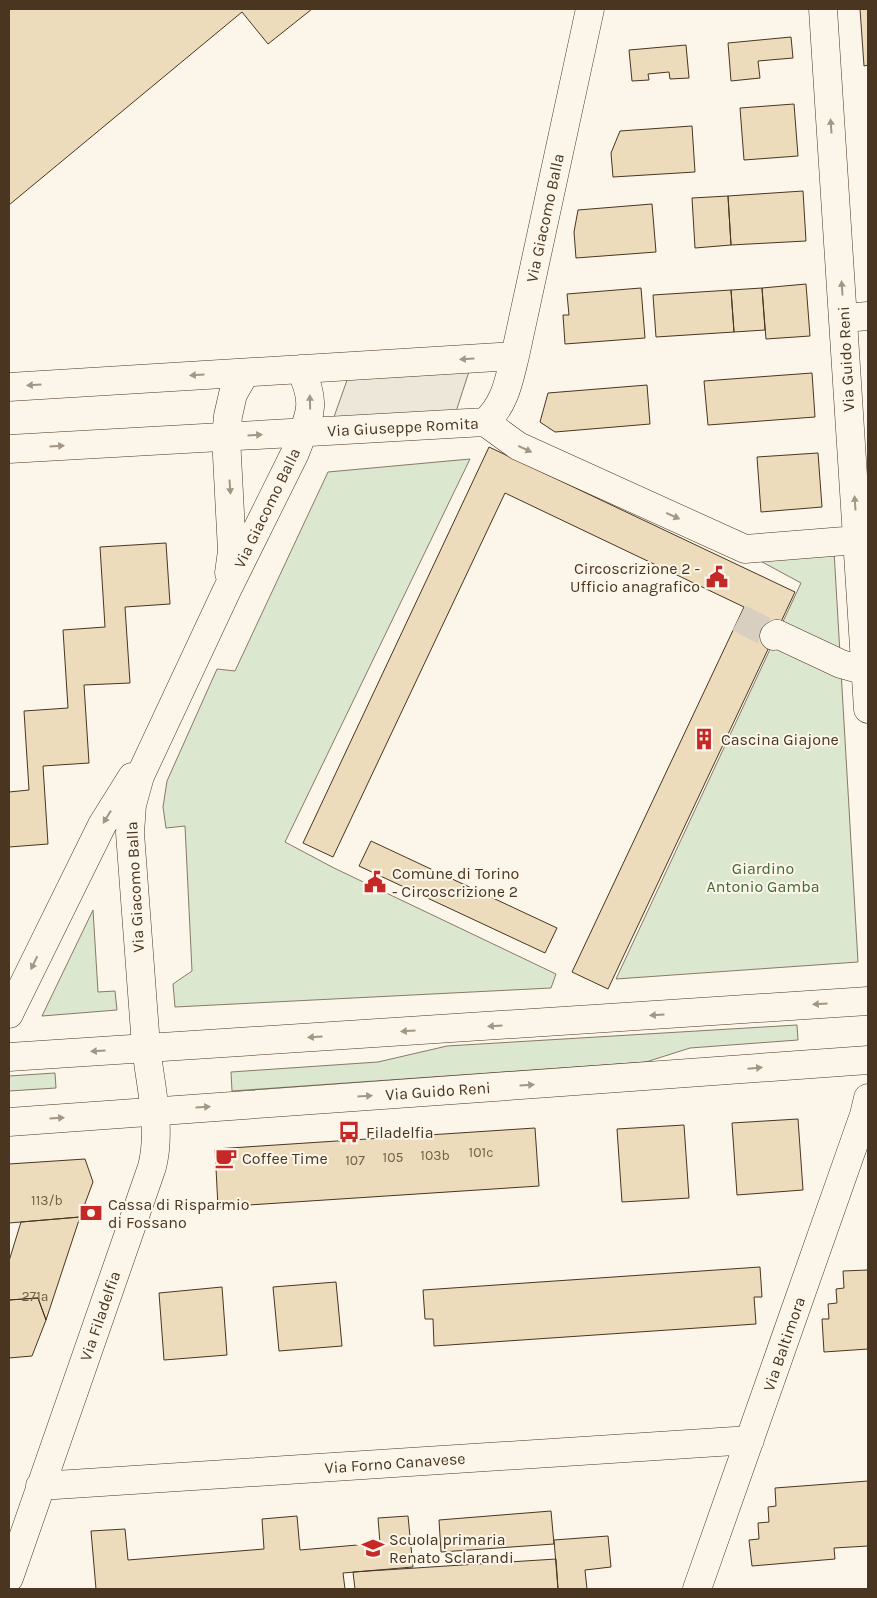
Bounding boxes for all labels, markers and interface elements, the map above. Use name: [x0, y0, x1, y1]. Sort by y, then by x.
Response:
one-way arrow: [827, 118, 835, 134]
street label: Via Giacomo Balla: [522, 152, 568, 284]
one-way arrow: [838, 280, 846, 296]
street label: Via Guido Reni: [834, 306, 858, 412]
one-way arrow: [458, 355, 474, 363]
one-way arrow: [188, 372, 204, 380]
one-way arrow: [26, 382, 42, 390]
one-way arrow: [306, 394, 314, 410]
street label: Via Giuseppe Romita: [327, 414, 479, 440]
one-way arrow: [247, 430, 263, 438]
one-way arrow: [50, 442, 66, 450]
street label: Via Giacomo Balla: [230, 445, 304, 571]
one-way arrow: [518, 446, 532, 454]
one-way arrow: [226, 480, 234, 496]
one-way arrow: [850, 495, 858, 511]
one-way arrow: [666, 513, 680, 521]
place label: Circoscrizione 2 - Ufficio anagrafico: [570, 559, 700, 596]
public building icon: Circoscrizione 2 - Ufficio anagrafico: [704, 564, 730, 590]
building icon: Cascina Giajone: [691, 726, 717, 752]
place label: Cascina Giajone: [721, 730, 839, 749]
one-way arrow: [103, 811, 112, 824]
street label: Via Giacomo Balla: [122, 821, 148, 953]
park label: Giardino Antonio Gamba: [707, 859, 819, 896]
place label: Comune di Torino - Circoscrizione 2: [392, 864, 519, 901]
public building icon: Comune di Torino - Circoscrizione 2: [362, 869, 388, 895]
one-way arrow: [30, 955, 38, 970]
one-way arrow: [811, 1001, 827, 1009]
one-way arrow: [649, 1011, 665, 1019]
one-way arrow: [487, 1022, 503, 1030]
one-way arrow: [400, 1028, 416, 1036]
one-way arrow: [307, 1034, 323, 1042]
one-way arrow: [89, 1047, 105, 1055]
one-way arrow: [748, 1064, 764, 1072]
street label: Via Guido Reni: [385, 1078, 491, 1104]
one-way arrow: [519, 1080, 535, 1088]
one-way arrow: [357, 1091, 373, 1099]
one-way arrow: [195, 1102, 211, 1110]
one-way arrow: [50, 1114, 66, 1122]
bus stop icon: Filadelfia: [336, 1119, 362, 1145]
place label: Filadelfia: [366, 1123, 434, 1142]
house number: 101c: [469, 1144, 493, 1161]
cafe icon: Coffee Time: [213, 1145, 239, 1171]
house number: 103b: [420, 1147, 450, 1164]
place label: Coffee Time: [242, 1149, 328, 1168]
house number: 105: [383, 1149, 404, 1166]
house number: 107: [345, 1152, 365, 1169]
house number: 113/b: [31, 1192, 63, 1209]
place label: Cassa di Risparmio di Fossano: [108, 1195, 250, 1232]
bank icon: Cassa di Risparmio di Fossano: [78, 1200, 104, 1226]
street label: Via Filadelfia: [76, 1268, 124, 1364]
house number: 271a: [21, 1288, 49, 1305]
street label: Via Baltimora: [759, 1294, 809, 1394]
street label: Via Forno Canavese: [324, 1449, 466, 1477]
place label: Scuola primaria Renato Sclarandi: [389, 1530, 514, 1567]
school or university icon: Scuola primaria Renato Sclarandi: [360, 1535, 386, 1561]

